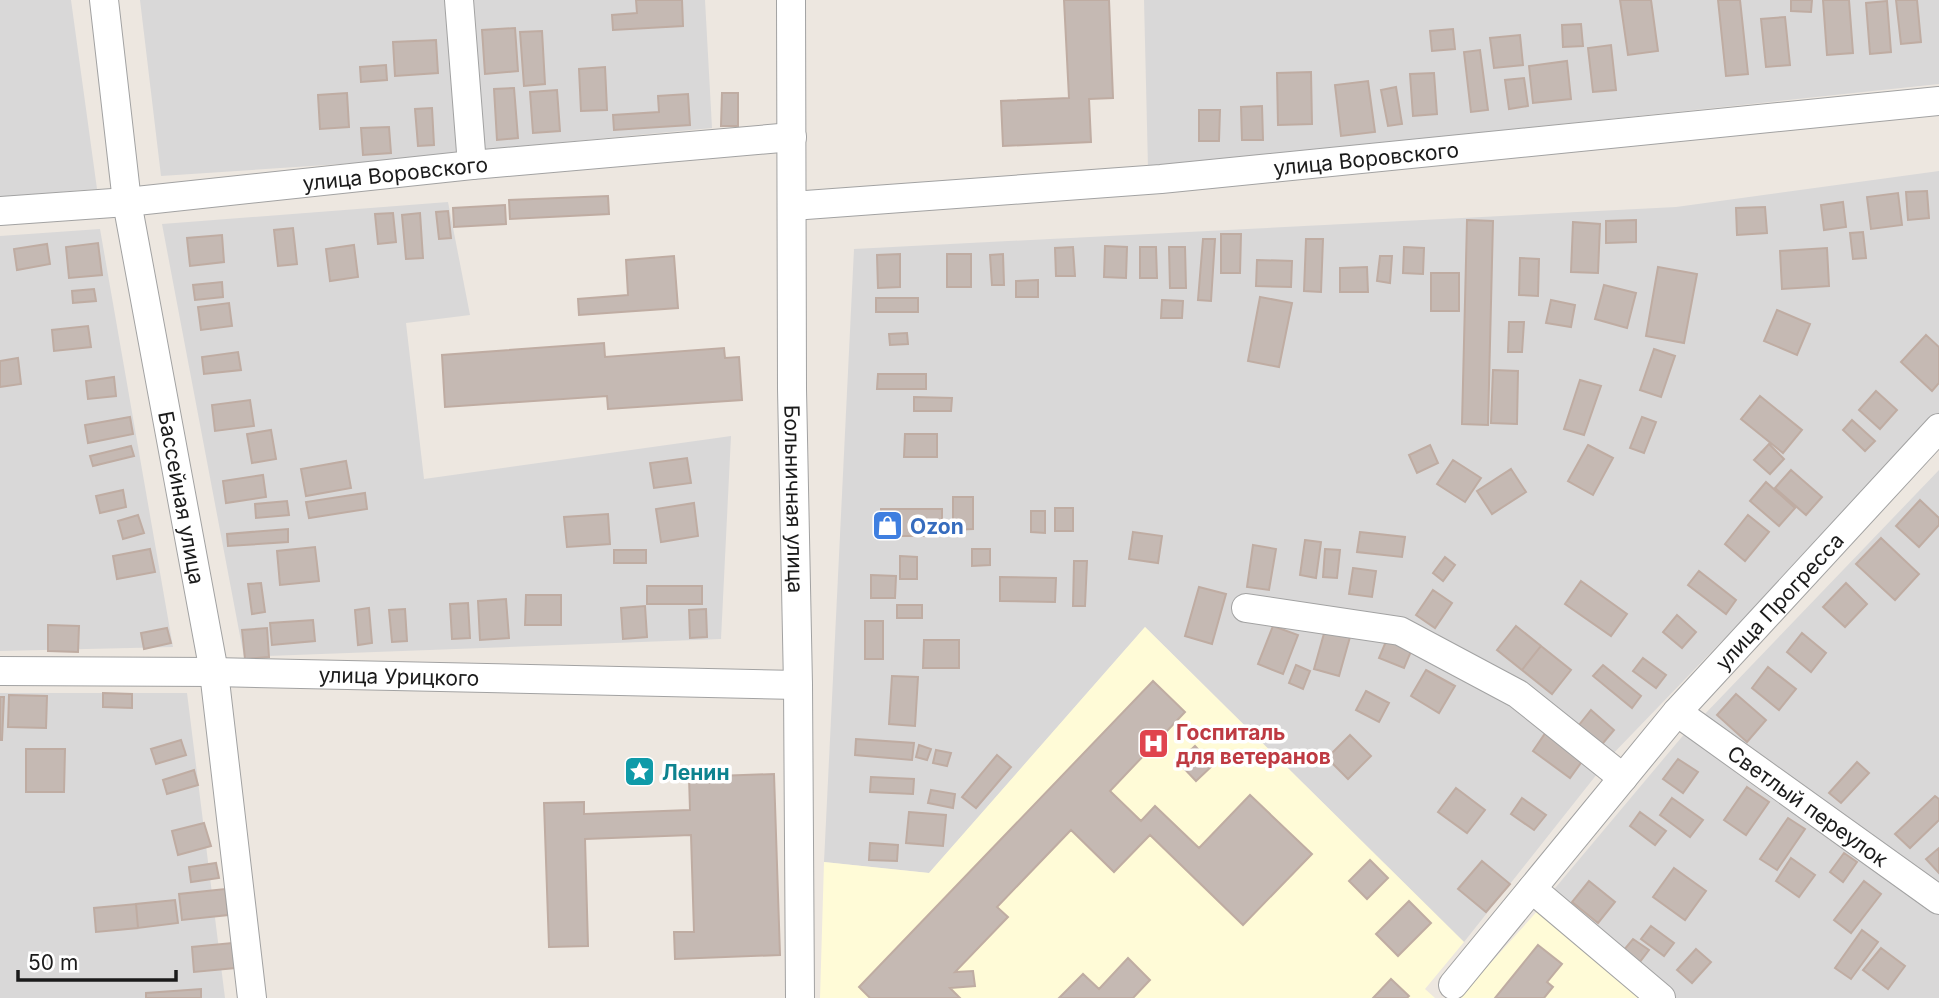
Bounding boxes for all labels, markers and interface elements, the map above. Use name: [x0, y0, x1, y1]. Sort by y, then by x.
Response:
street label: улица Воровского: [1272, 137, 1460, 180]
street label: улица Воровского: [301, 151, 489, 196]
street label: Больничная улица: [780, 405, 809, 593]
street label: Бассейная улица: [153, 409, 210, 586]
shop icon: Ozon: [870, 509, 904, 543]
place label: Ozon: [910, 514, 964, 539]
street label: улица Прогресса: [1710, 527, 1849, 675]
street label: улица Урицкого: [318, 662, 480, 690]
place label: Госпиталь для ветеранов: [1176, 720, 1331, 769]
hospital icon: Госпиталь для ветеранов: [1136, 727, 1170, 761]
street label: Светлый переулок: [1723, 740, 1893, 872]
place icon: Ленин: [622, 755, 656, 789]
place label: Ленин: [662, 760, 729, 785]
scale bar: [18, 939, 175, 983]
text: 50 m: [28, 950, 78, 975]

